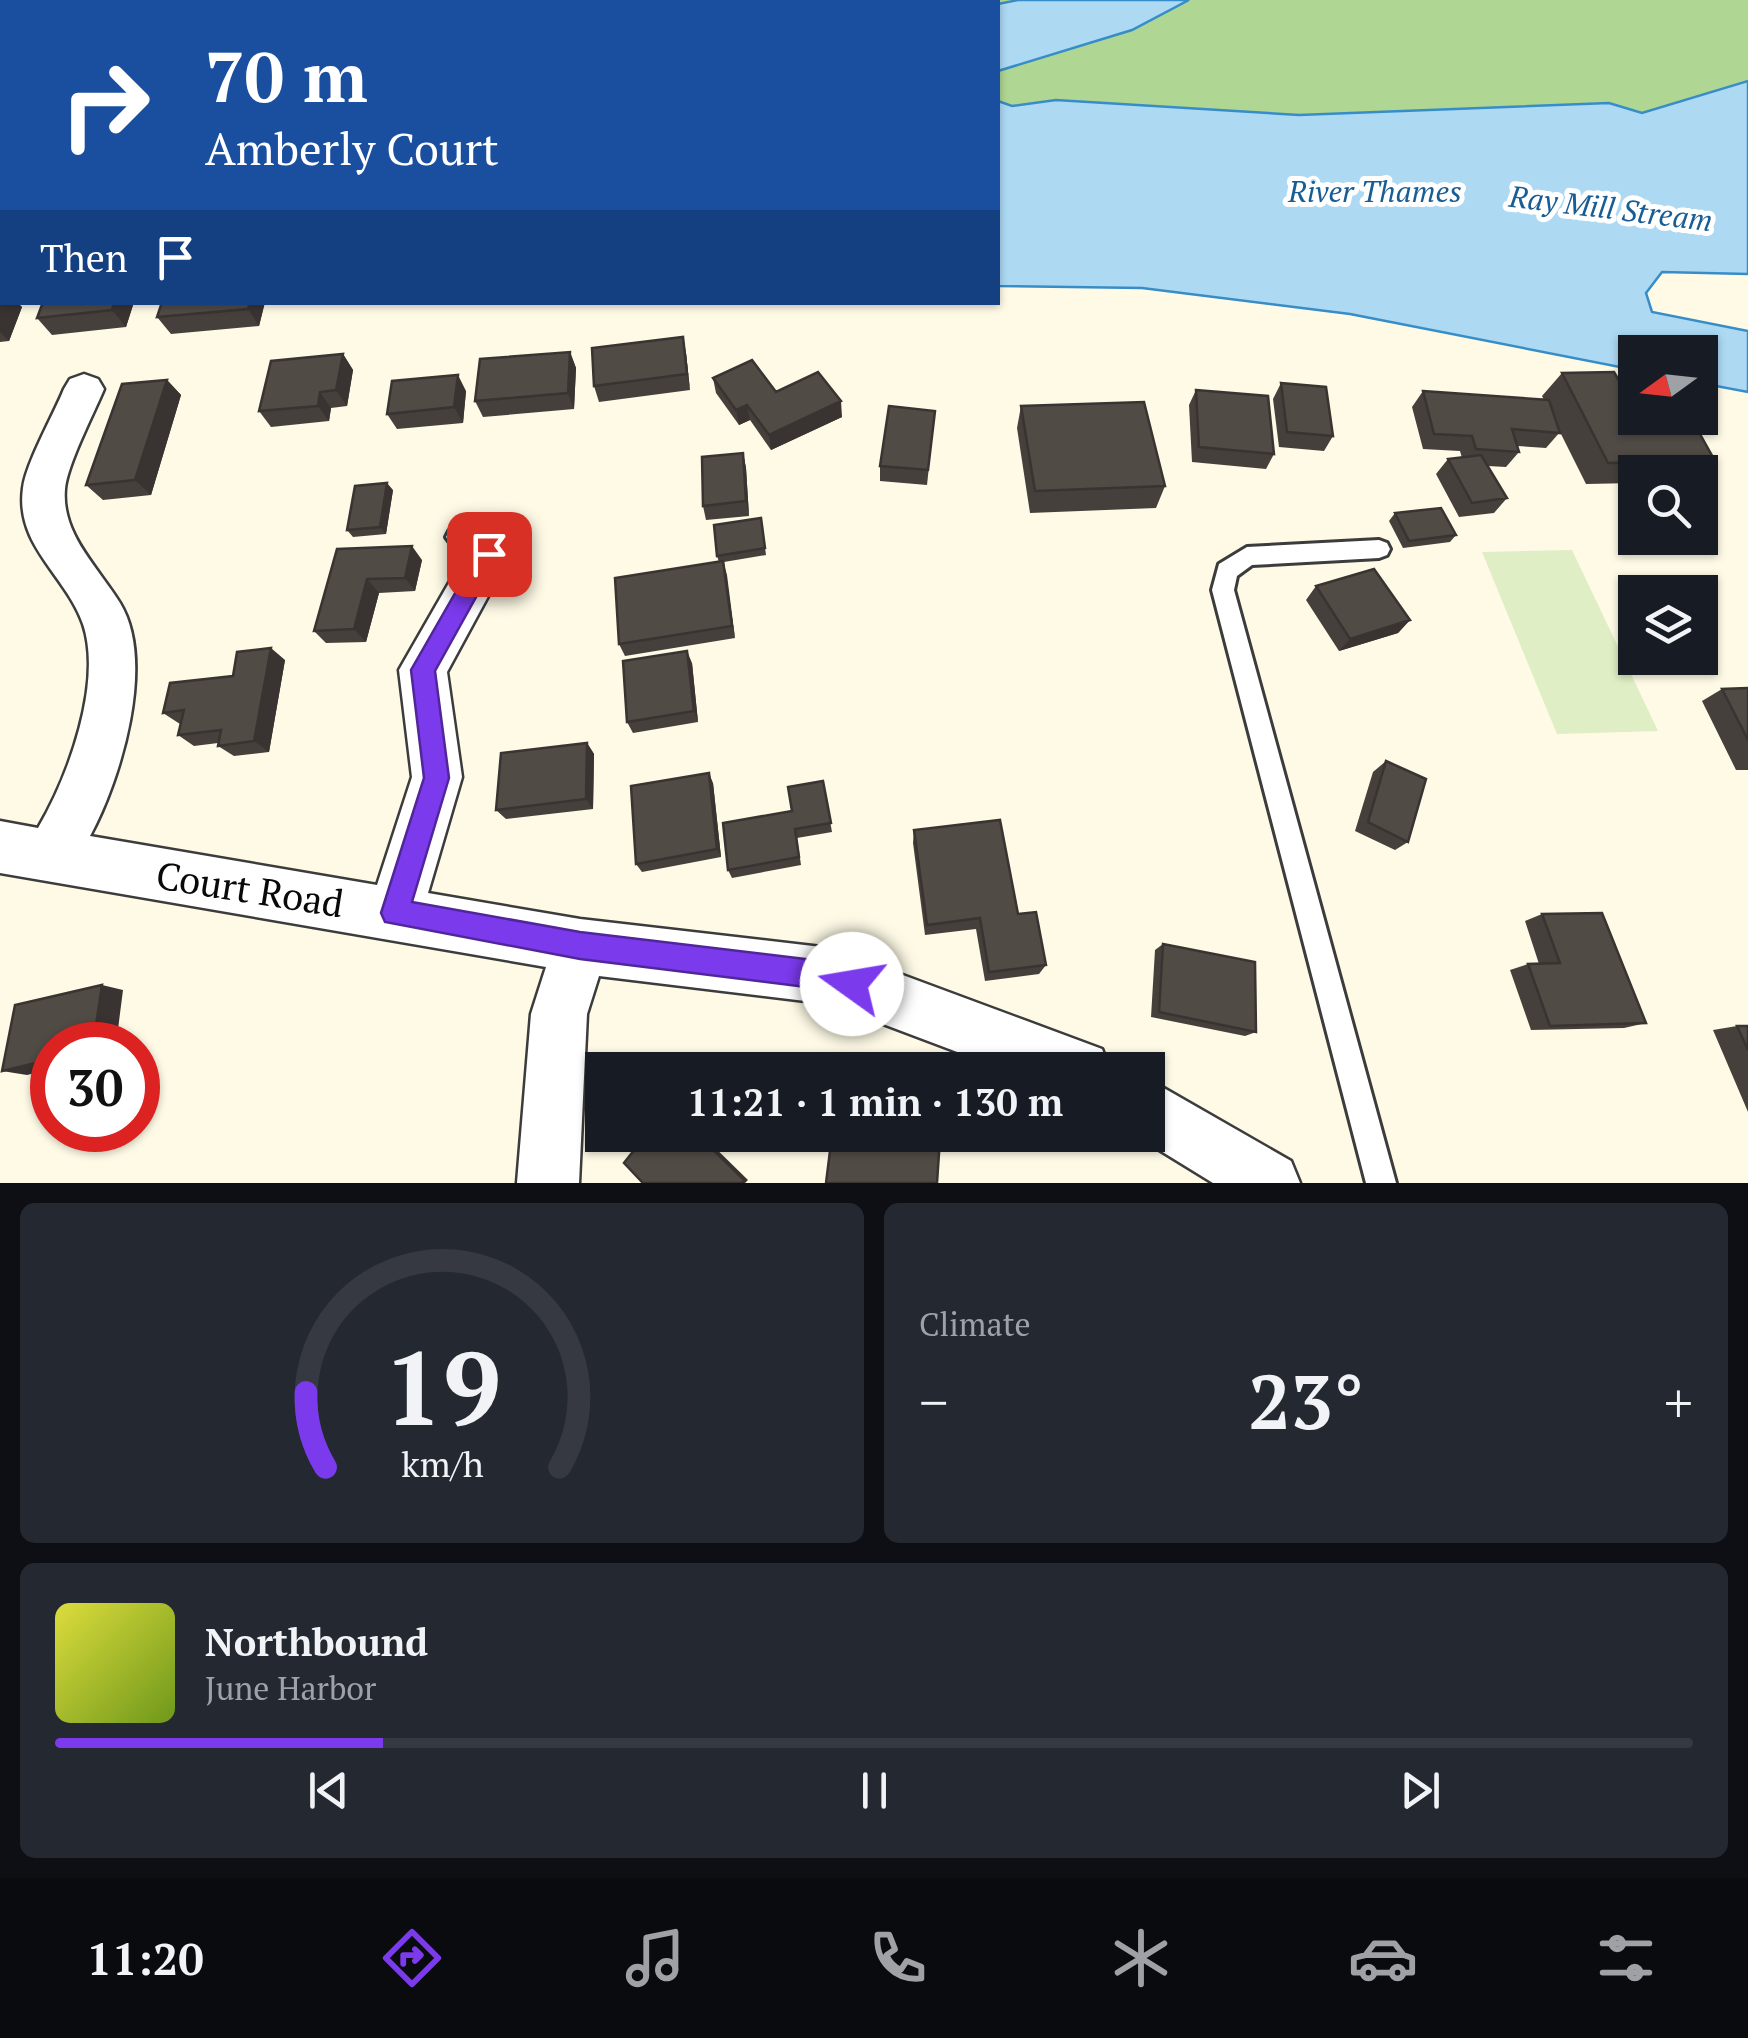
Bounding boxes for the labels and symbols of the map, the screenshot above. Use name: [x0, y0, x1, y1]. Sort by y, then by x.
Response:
water label: River Thames: [1287, 171, 1462, 211]
water label: Ray Mill Stream: [1506, 176, 1715, 240]
north arrow: [1618, 335, 1718, 435]
pin: [447, 512, 532, 597]
street label: Court Road: [153, 850, 347, 928]
position arrow: [800, 932, 904, 1036]
speed limit sign: 30: [30, 1022, 160, 1152]

